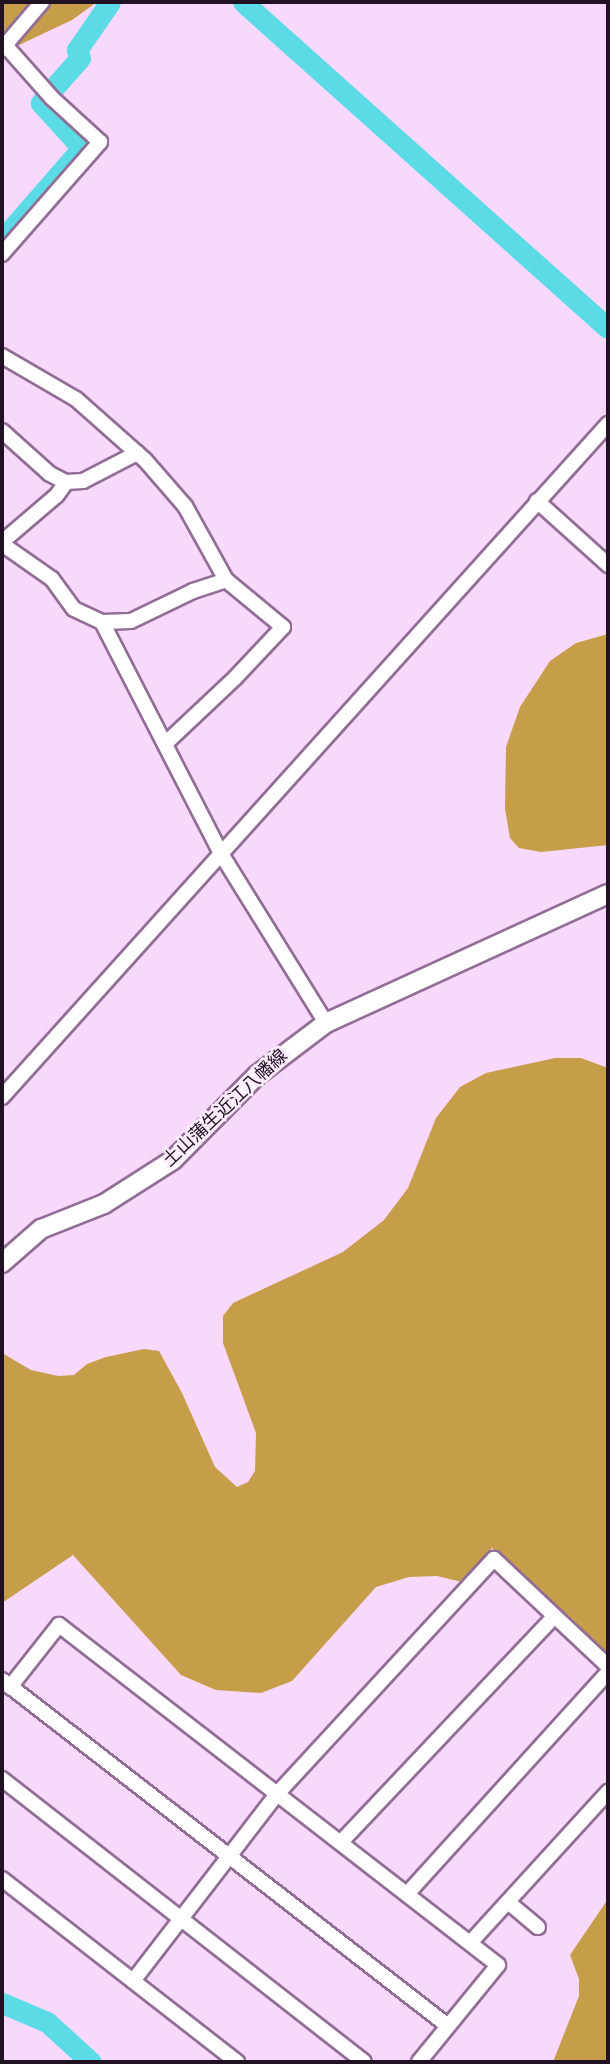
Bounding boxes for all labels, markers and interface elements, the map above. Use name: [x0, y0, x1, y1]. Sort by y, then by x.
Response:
street label: 土山蒲生近江八幡線: [158, 1045, 292, 1171]

